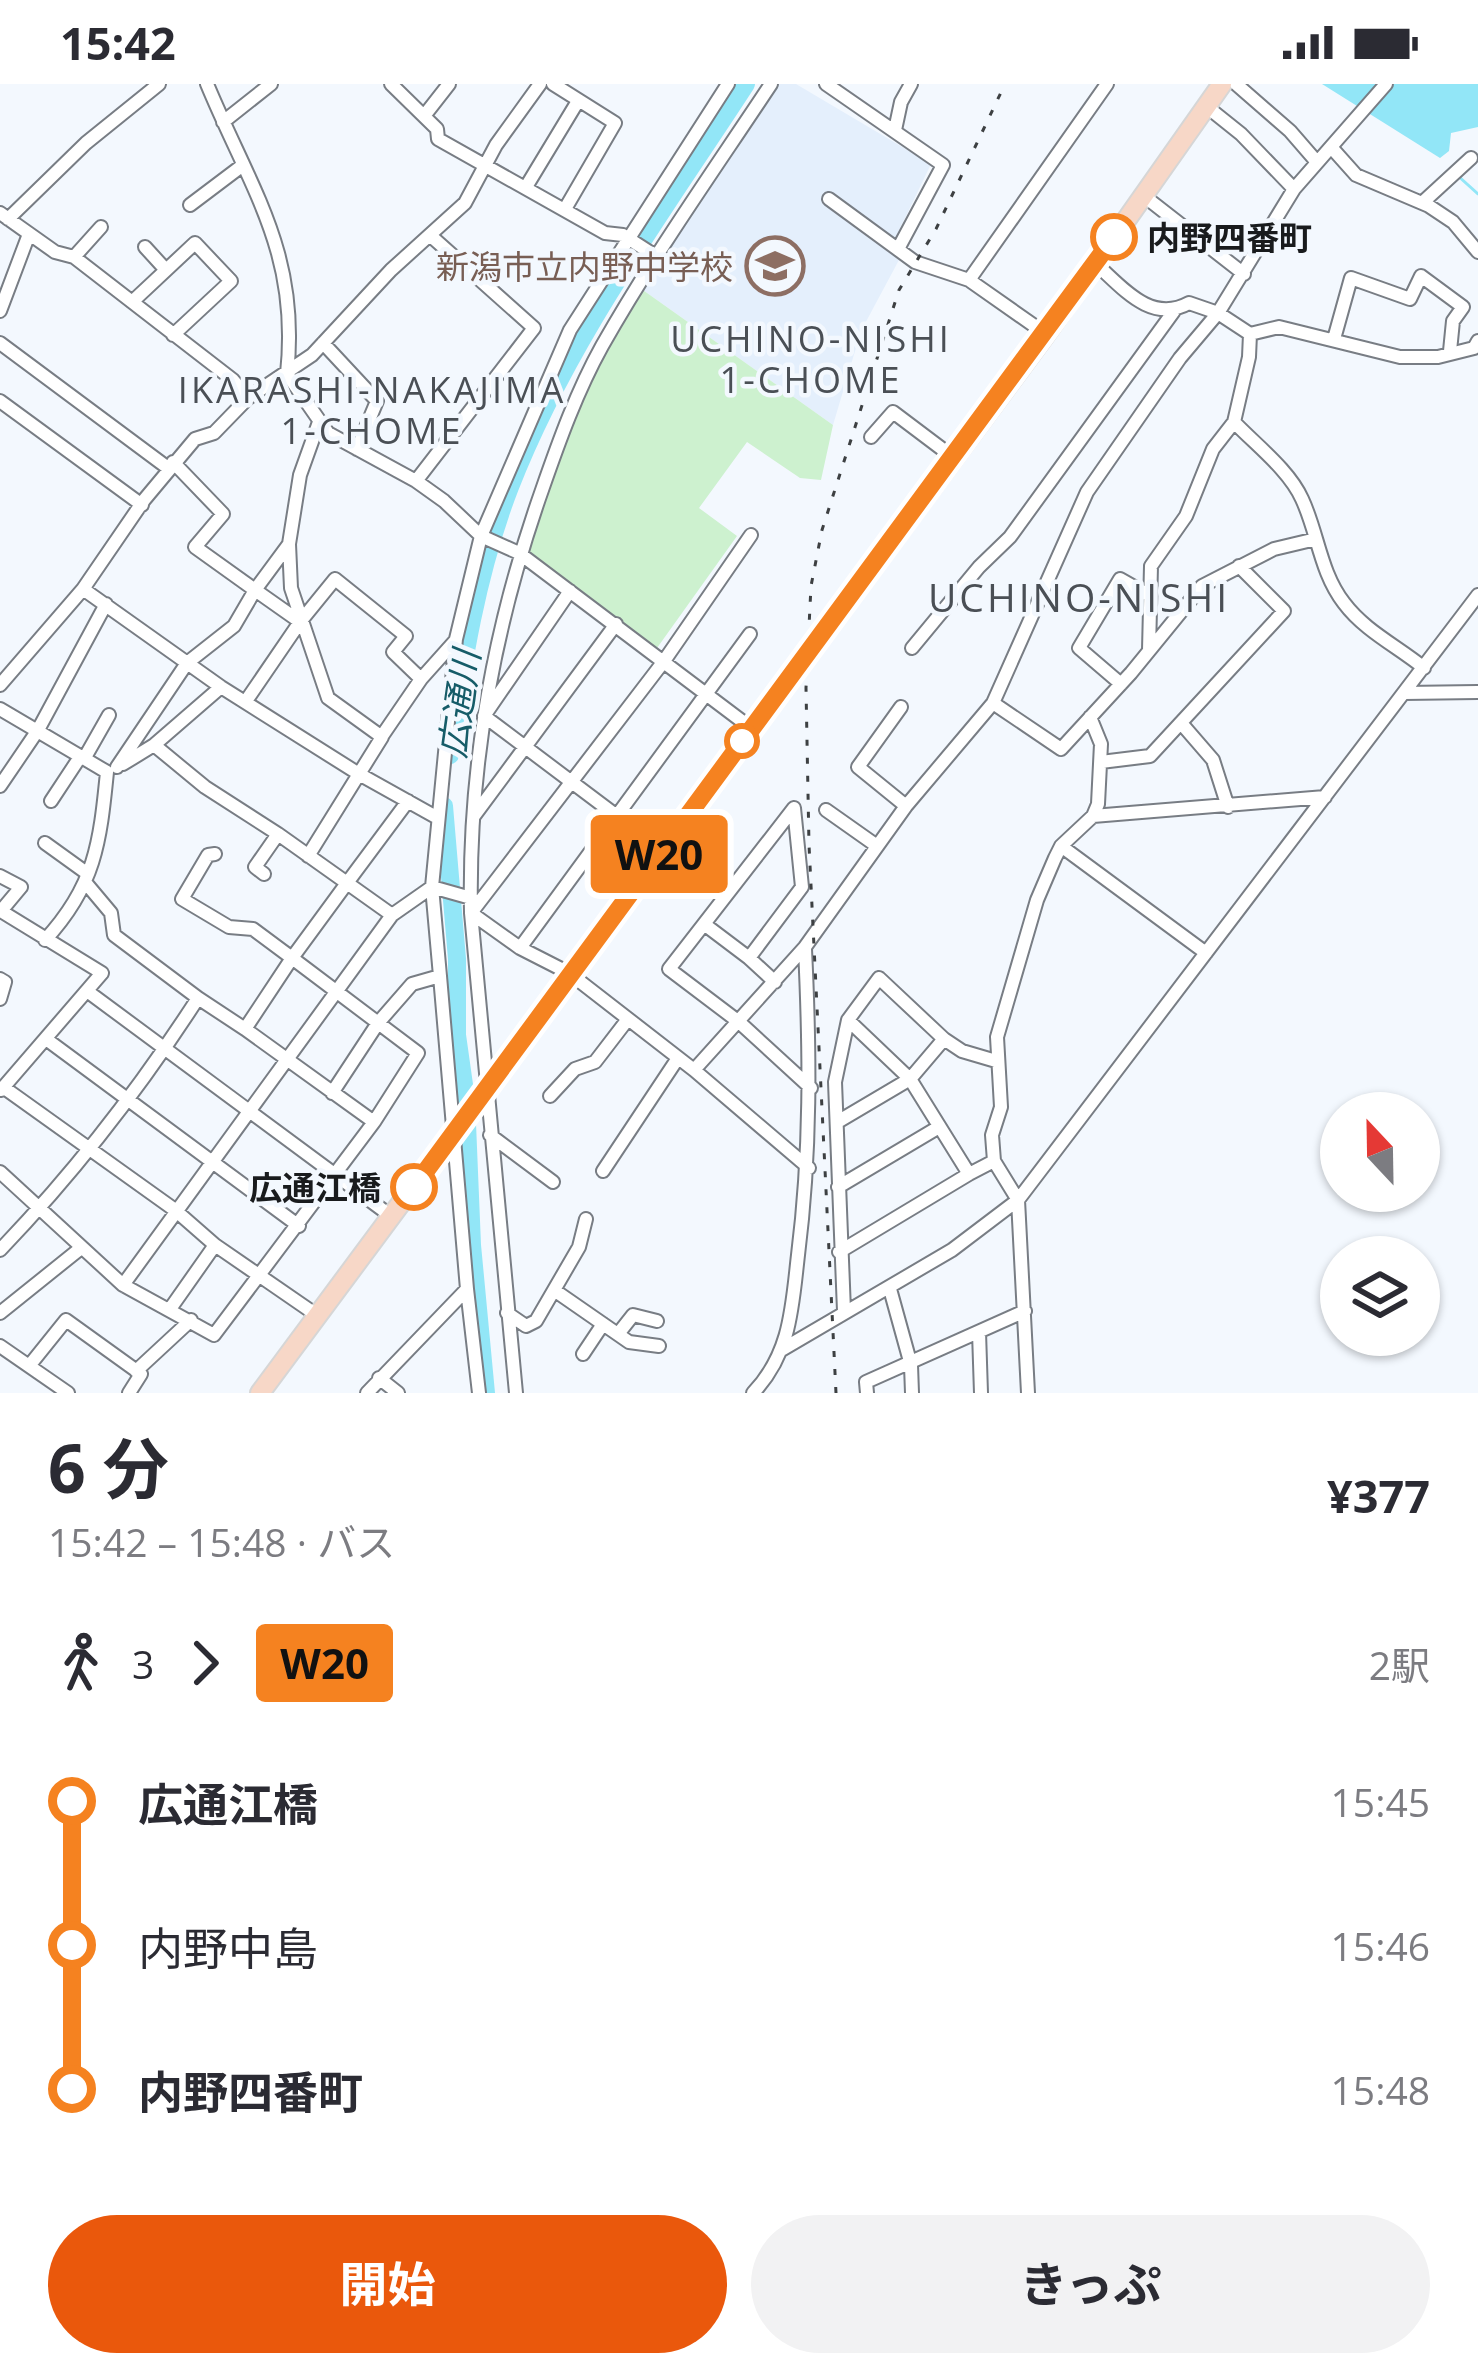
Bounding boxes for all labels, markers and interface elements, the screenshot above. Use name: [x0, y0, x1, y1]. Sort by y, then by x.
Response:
text: 15:42: [60, 12, 176, 73]
marker: 内野四番町: [1092, 215, 1136, 259]
place label: 内野四番町: [1147, 215, 1312, 260]
school or university icon: 新潟市立内野中学校: [744, 235, 806, 297]
place label: 新潟市立内野中学校: [436, 244, 733, 289]
district label: UCHINO-NISHI 1-CHOME: [670, 314, 952, 404]
district label: IKARASHI-NAKAJIMA 1-CHOME: [178, 365, 566, 455]
district label: UCHINO-NISHI: [928, 570, 1230, 623]
water label: 広通川: [427, 643, 491, 761]
unlabelled marker: [726, 725, 758, 757]
line badge: W20: [590, 815, 728, 893]
text: W20: [615, 825, 703, 882]
north arrow: [1320, 1092, 1440, 1212]
map controls: [1320, 1092, 1440, 1356]
place label: 広通江橋: [249, 1165, 381, 1210]
marker: 広通江橋: [392, 1165, 436, 1209]
button: layers: [1320, 1236, 1440, 1356]
text: 6 分: [48, 1422, 169, 1512]
text: ¥377: [1327, 1465, 1430, 1526]
text: 15:42 – 15:48 · バス: [48, 1515, 395, 1568]
icon: walk: [48, 1630, 114, 1696]
icon: forward: [172, 1630, 238, 1696]
text: W20: [280, 1634, 369, 1691]
text: 3: [132, 1637, 154, 1690]
text: 2駅: [1369, 1638, 1430, 1691]
text: 広通江橋: [138, 1773, 318, 1834]
text: 15:45: [1331, 1775, 1430, 1828]
text: 内野中島: [138, 1917, 318, 1978]
text: 15:46: [1331, 1919, 1430, 1972]
text: 内野四番町: [138, 2061, 363, 2122]
text: 15:48: [1331, 2063, 1430, 2116]
button: 開始: [48, 2215, 727, 2353]
button: きっぷ: [751, 2215, 1430, 2353]

